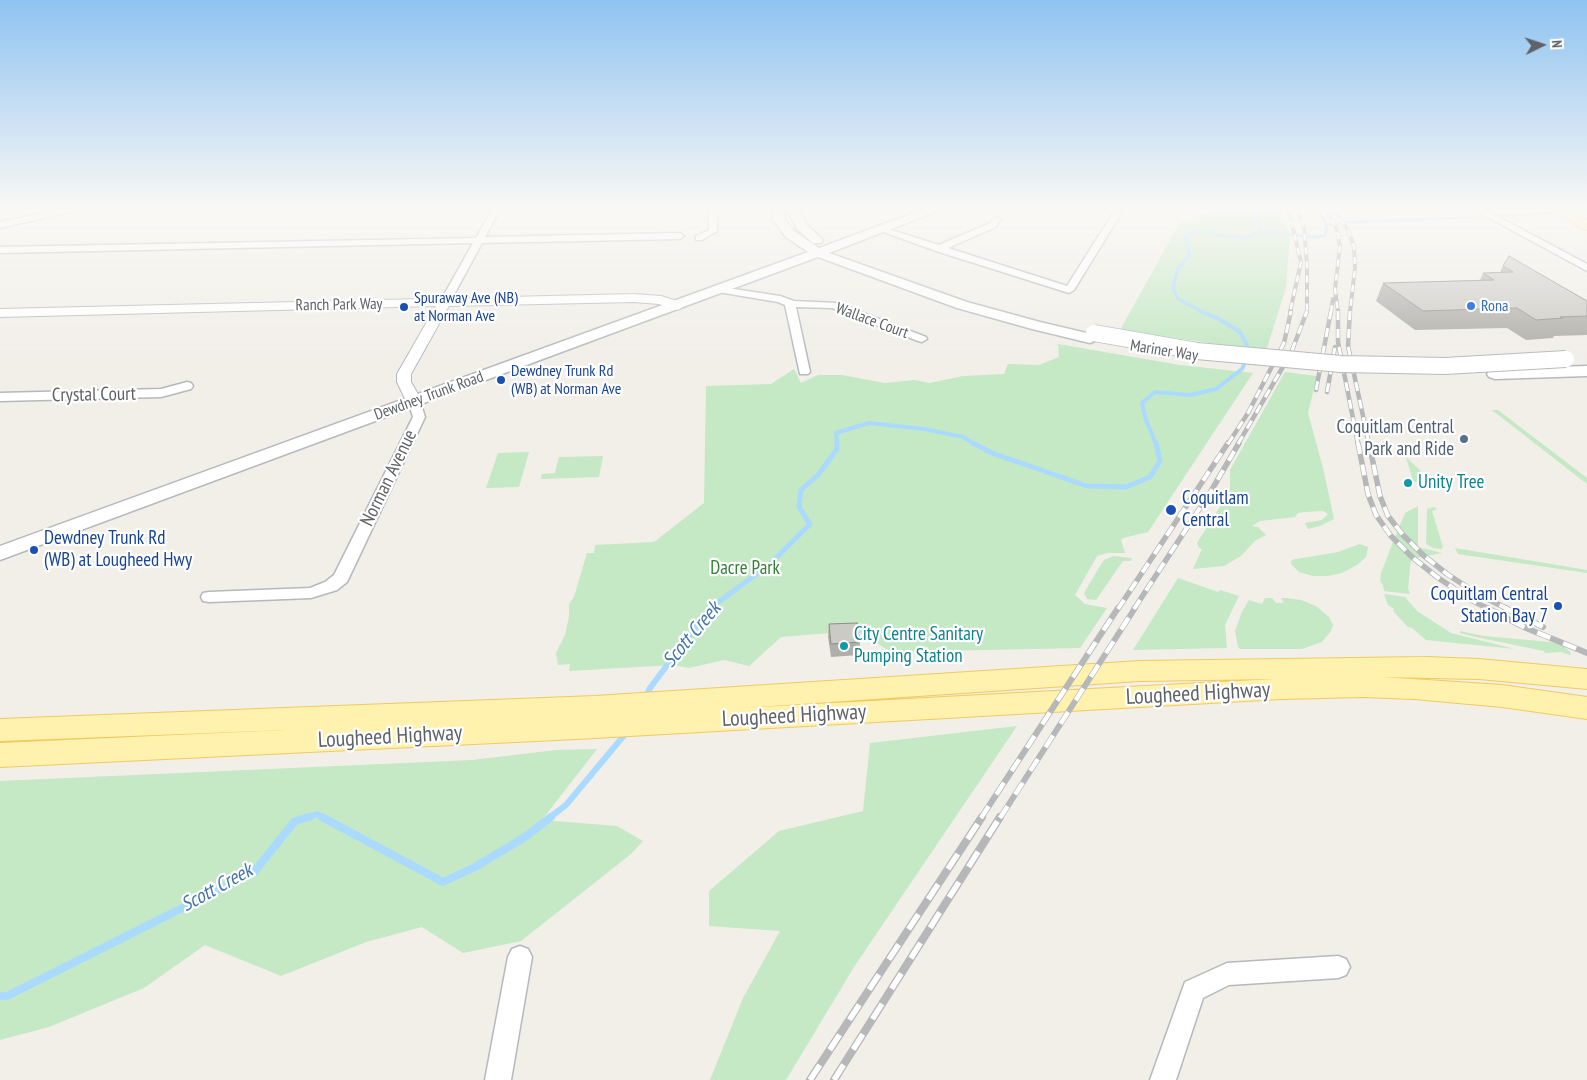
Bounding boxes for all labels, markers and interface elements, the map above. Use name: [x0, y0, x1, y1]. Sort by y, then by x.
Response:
north arrow: [1517, 20, 1567, 70]
text: N: [1548, 40, 1566, 48]
place label: Spuraway Ave (NB) at Norman Ave: [414, 288, 518, 326]
street label: Ranch Park Way: [295, 295, 383, 315]
place label: Rona: [1481, 296, 1508, 316]
street label: Wallace Court: [833, 299, 911, 343]
marker: Rona: [1465, 300, 1477, 312]
marker: Spuraway Ave (NB) at Norman Ave: [398, 301, 410, 313]
street label: Mariner Way: [1129, 336, 1199, 366]
place label: Dewdney Trunk Rd (WB) at Norman Ave: [511, 361, 621, 399]
street label: Dewdney Trunk Road: [372, 367, 486, 425]
marker: Dewdney Trunk Rd (WB) at Norman Ave: [495, 374, 507, 386]
street label: Crystal Court: [52, 383, 136, 407]
place label: Coquitlam Central Park and Ride: [1337, 417, 1454, 461]
street label: Norman Avenue: [356, 426, 422, 530]
marker: Coquitlam Central Park and Ride: [1458, 433, 1470, 445]
place label: Unity Tree: [1418, 472, 1484, 494]
marker: Unity Tree: [1402, 477, 1414, 489]
place label: Coquitlam Central: [1182, 488, 1249, 532]
marker: Coquitlam Central: [1164, 503, 1178, 517]
place label: Dewdney Trunk Rd (WB) at Lougheed Hwy: [44, 528, 192, 572]
marker: Dewdney Trunk Rd (WB) at Lougheed Hwy: [28, 544, 40, 556]
park label: Dacre Park: [710, 558, 780, 580]
place label: Coquitlam Central Station Bay 7: [1431, 584, 1548, 628]
water label: Scott Creek: [658, 598, 726, 672]
marker: Coquitlam Central Station Bay 7: [1552, 600, 1564, 612]
place label: City Centre Sanitary Pumping Station: [854, 624, 983, 668]
marker: City Centre Sanitary Pumping Station: [838, 640, 850, 652]
street label: Lougheed Highway: [1125, 677, 1271, 711]
street label: Lougheed Highway: [721, 699, 867, 733]
street label: Lougheed Highway: [317, 720, 463, 754]
water label: Scott Creek: [177, 859, 257, 917]

